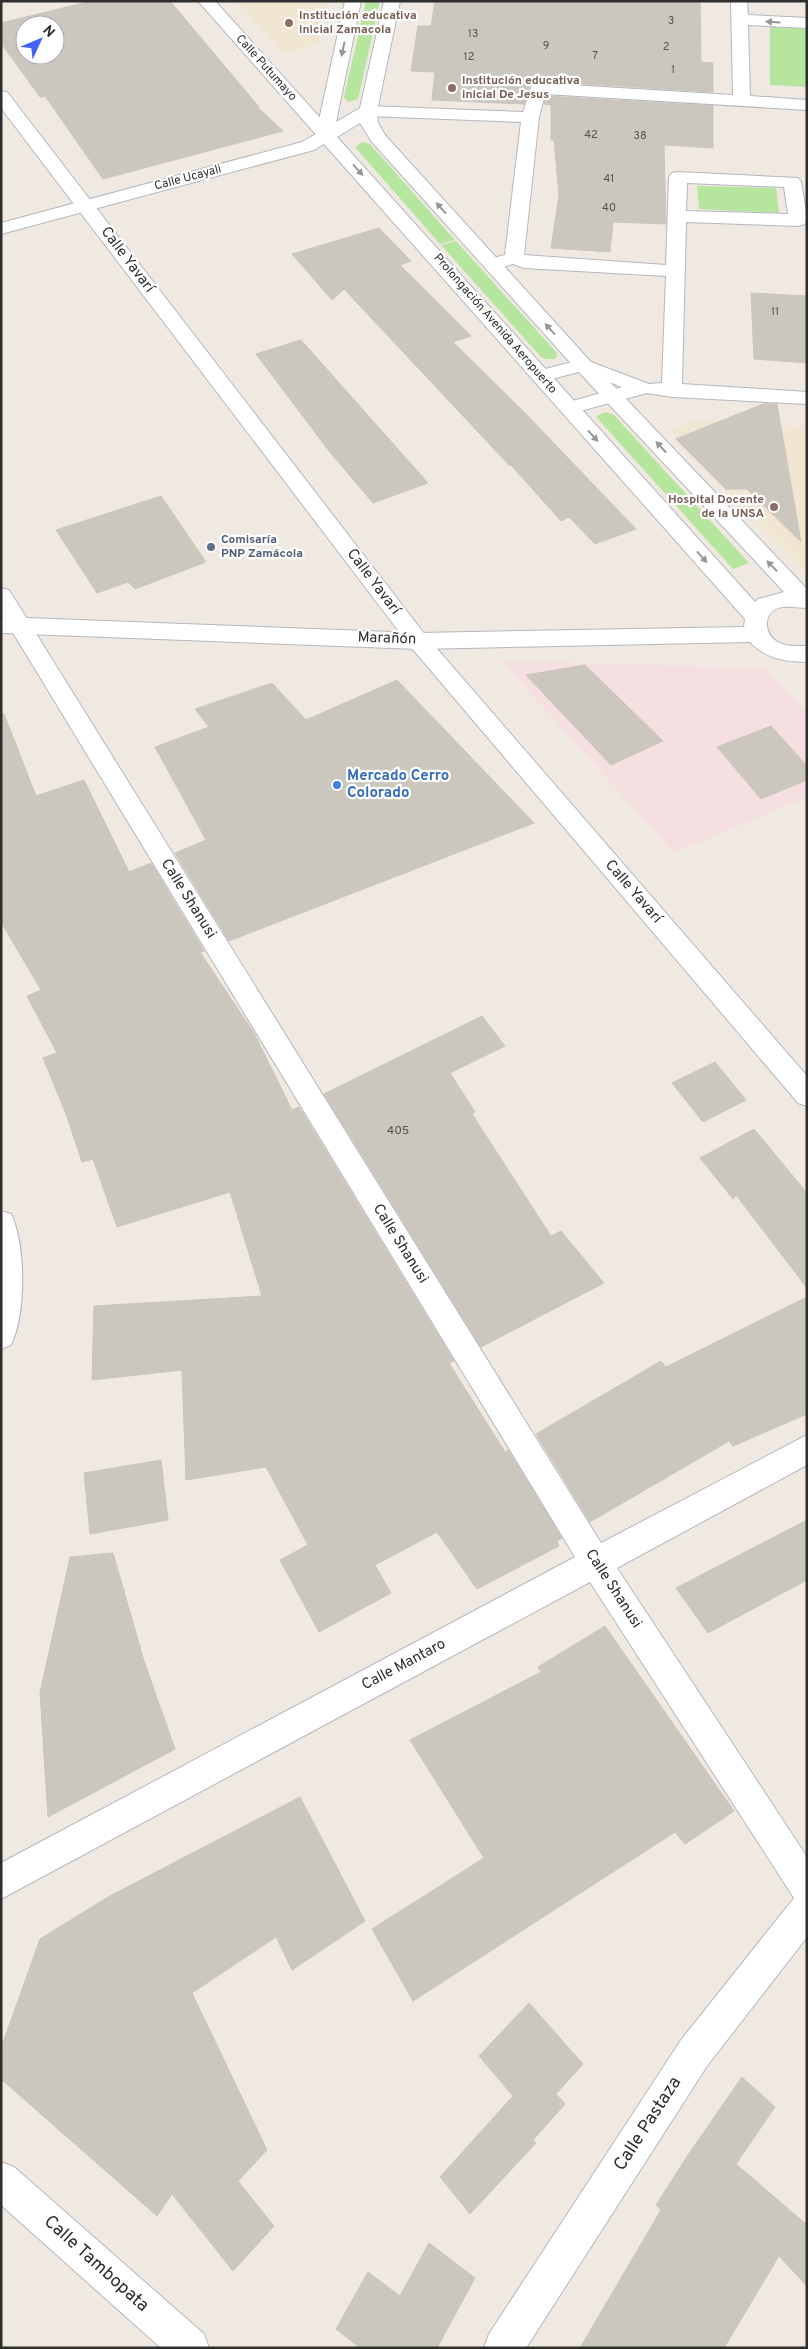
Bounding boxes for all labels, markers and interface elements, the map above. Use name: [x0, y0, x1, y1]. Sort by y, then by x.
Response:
place label: Institución educativa inicial Zamacola: [299, 8, 417, 38]
house number: 3: [668, 14, 674, 28]
north arrow: [15, 15, 65, 65]
marker: Institución educativa inicial Zamacola: [283, 17, 295, 29]
one-way arrow: [764, 17, 780, 25]
text: N: [39, 22, 58, 42]
house number: 13: [468, 27, 478, 41]
street label: Calle Putumayo: [232, 31, 300, 105]
house number: 9: [543, 39, 549, 53]
house number: 2: [663, 40, 669, 54]
one-way arrow: [339, 41, 347, 57]
house number: 7: [592, 49, 598, 63]
house number: 12: [464, 50, 474, 64]
house number: 1: [671, 63, 675, 77]
place label: Institución educativa inicial De Jesus: [462, 73, 580, 103]
marker: Institución educativa inicial De Jesus: [446, 82, 458, 94]
house number: 42: [584, 128, 598, 142]
house number: 38: [633, 129, 647, 143]
street label: Calle Ucayali: [153, 161, 223, 195]
one-way arrow: [352, 164, 364, 176]
house number: 41: [604, 172, 614, 186]
house number: 40: [602, 201, 616, 215]
one-way arrow: [435, 203, 447, 215]
street label: Calle Yavarí: [96, 223, 159, 298]
street label: Prolongación Avenida Aeropuerto: [430, 251, 560, 398]
house number: 11: [771, 305, 779, 319]
one-way arrow: [544, 323, 556, 335]
one-way arrow: [588, 429, 599, 442]
one-way arrow: [655, 442, 667, 454]
place label: Hospital Docente de la UNSA: [668, 492, 764, 522]
marker: Hospital Docente de la UNSA: [768, 501, 780, 513]
place label: Comisaría PNP Zamácola: [221, 532, 303, 562]
marker: Comisaría PNP Zamácola: [205, 541, 217, 553]
street label: Calle Yavarí: [342, 545, 405, 620]
one-way arrow: [696, 551, 707, 564]
one-way arrow: [766, 561, 778, 573]
street label: Marañón: [357, 628, 417, 650]
place label: Mercado Cerro Colorado: [347, 767, 449, 803]
marker: Mercado Cerro Colorado: [331, 779, 343, 791]
street label: Calle Shanusi: [156, 856, 220, 942]
street label: Calle Yavarí: [600, 856, 667, 929]
house number: 405: [387, 1123, 409, 1139]
street label: Calle Shanusi: [368, 1201, 432, 1287]
street label: Calle Shanusi: [580, 1546, 646, 1632]
street label: Calle Mantaro: [359, 1635, 449, 1695]
street label: Calle Pastaza: [609, 2073, 687, 2175]
street label: Calle Tambopata: [38, 2211, 154, 2317]

